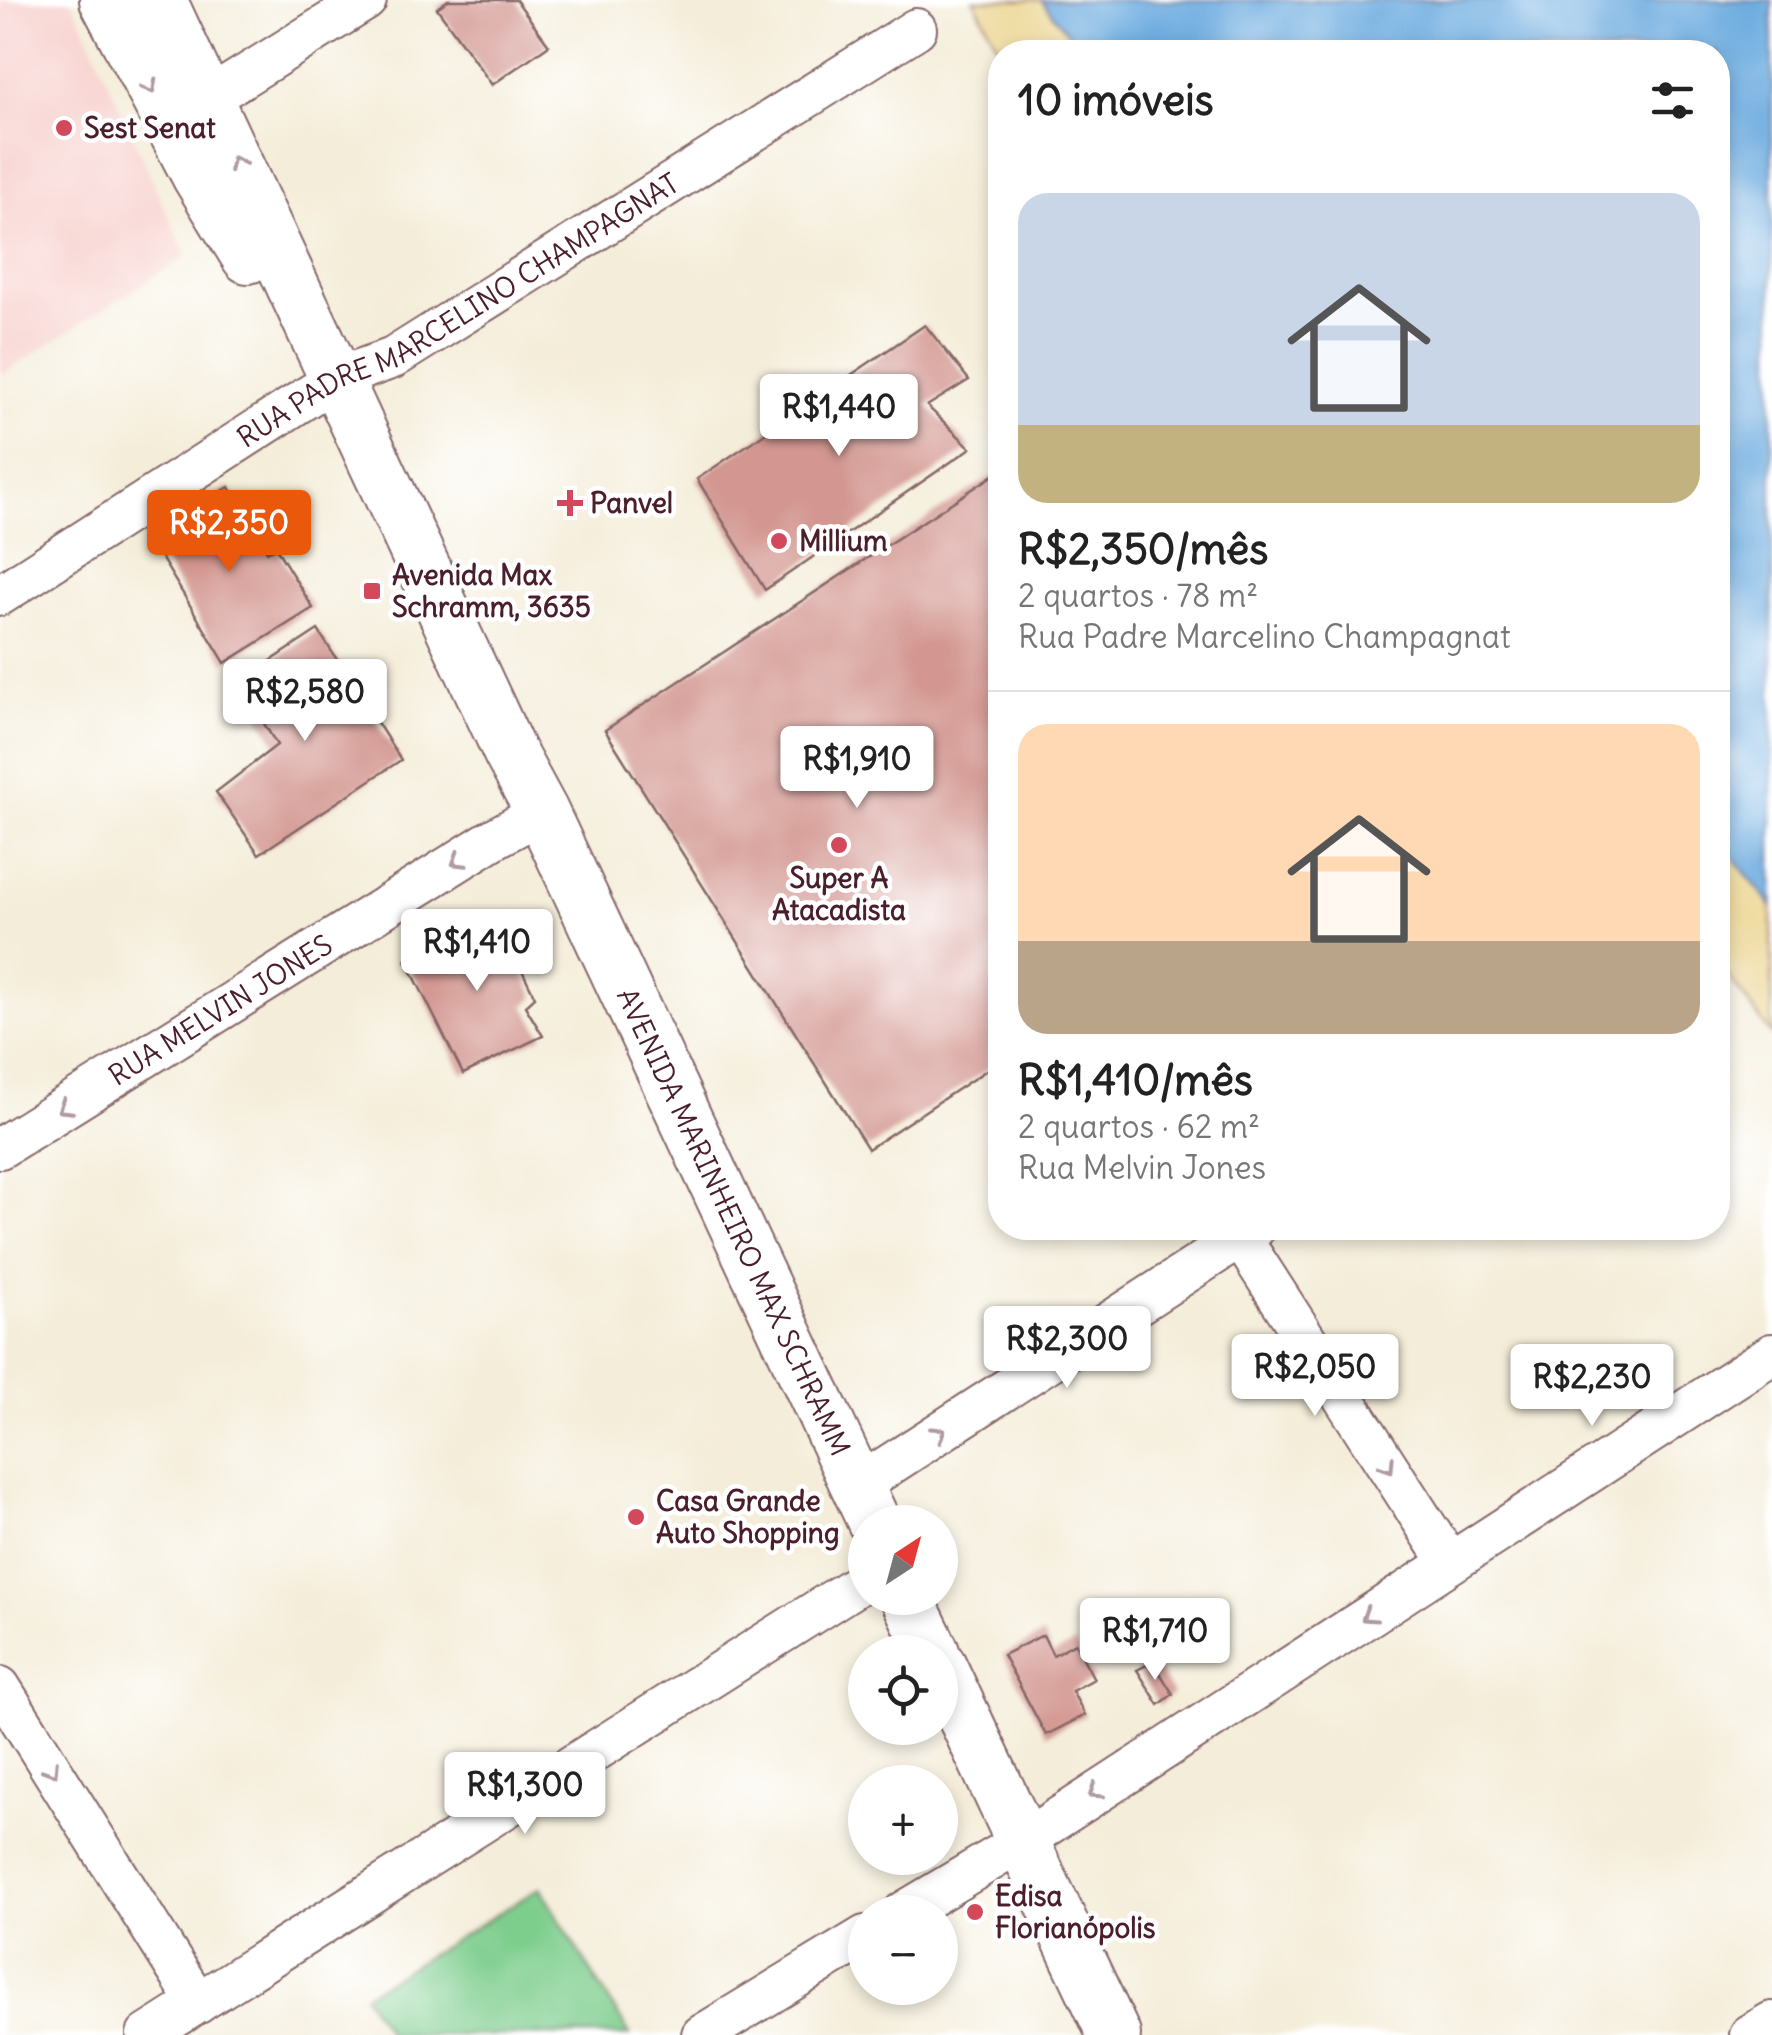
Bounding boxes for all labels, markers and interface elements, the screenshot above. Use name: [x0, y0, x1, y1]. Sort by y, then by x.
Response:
icon: filters: [1645, 73, 1700, 128]
text: 10 imóveis: [1018, 74, 1214, 126]
one-way arrow: [138, 77, 157, 95]
place label: Sest Senat: [84, 110, 216, 146]
marker: Sest Senat: [53, 117, 75, 139]
one-way arrow: [228, 155, 248, 173]
street label: RUA PADRE MARCELINO CHAMPAGNAT: [230, 165, 685, 455]
icon: home: [1269, 258, 1449, 438]
pin: R$1,440: [747, 374, 931, 459]
text: R$1,440: [782, 386, 896, 427]
place label: Panvel: [590, 485, 673, 521]
pin: R$2,350: [137, 490, 321, 575]
marker: Panvel: [559, 492, 581, 514]
text: R$2,350: [169, 502, 289, 543]
place label: Millium: [799, 523, 888, 559]
text: R$2,350/mês: [1018, 523, 1268, 575]
marker: Millium: [768, 530, 790, 552]
place label: Avenida Max Schramm, 3635: [392, 557, 591, 625]
text: 2 quartos · 78 m²: [1018, 575, 1258, 616]
marker: Avenida Max Schramm, 3635: [361, 580, 383, 602]
text: Rua Padre Marcelino Champagnat: [1018, 616, 1511, 657]
pin: R$2,580: [213, 659, 397, 744]
text: R$2,580: [245, 671, 365, 712]
pin: R$1,910: [765, 726, 949, 811]
text: R$1,910: [802, 738, 912, 779]
icon: home: [1269, 789, 1449, 969]
marker: Super A Atacadista: [828, 834, 850, 856]
one-way arrow: [450, 849, 468, 868]
place label: Super A Atacadista: [772, 860, 906, 928]
pin: R$1,410: [385, 909, 569, 994]
text: R$1,410: [423, 921, 531, 962]
street label: RUA MELVIN JONES: [102, 926, 339, 1093]
street label: AVENIDA MARINHEIRO MAX SCHRAMM: [609, 982, 858, 1462]
text: R$1,410/mês: [1018, 1054, 1253, 1106]
one-way arrow: [56, 1095, 74, 1114]
text: 2 quartos · 62 m²: [1018, 1106, 1260, 1147]
text: Rua Melvin Jones: [1018, 1147, 1266, 1188]
pin: R$2,300: [975, 1306, 1159, 1391]
text: R$2,300: [1006, 1318, 1128, 1359]
pin: R$2,050: [1223, 1334, 1407, 1419]
pin: R$2,230: [1500, 1344, 1684, 1429]
text: R$2,050: [1254, 1346, 1376, 1387]
text: R$2,230: [1532, 1356, 1652, 1397]
one-way arrow: [928, 1426, 946, 1445]
one-way arrow: [1375, 1456, 1394, 1474]
place label: Casa Grande Auto Shopping: [656, 1483, 840, 1551]
north arrow: [848, 1505, 958, 1615]
map controls: [848, 1505, 958, 2005]
marker: Casa Grande Auto Shopping: [625, 1506, 647, 1528]
pin: R$1,710: [1063, 1598, 1247, 1683]
one-way arrow: [1361, 1603, 1379, 1622]
text: R$1,710: [1102, 1610, 1208, 1651]
button: locate: [848, 1635, 958, 1745]
pin: R$1,300: [433, 1752, 617, 1837]
one-way arrow: [40, 1759, 59, 1777]
text: R$1,300: [466, 1764, 584, 1805]
button: +: [848, 1765, 958, 1875]
one-way arrow: [1088, 1780, 1106, 1799]
place label: Edisa Florianópolis: [995, 1878, 1156, 1946]
button: −: [848, 1895, 958, 2005]
marker: Edisa Florianópolis: [964, 1901, 986, 1923]

